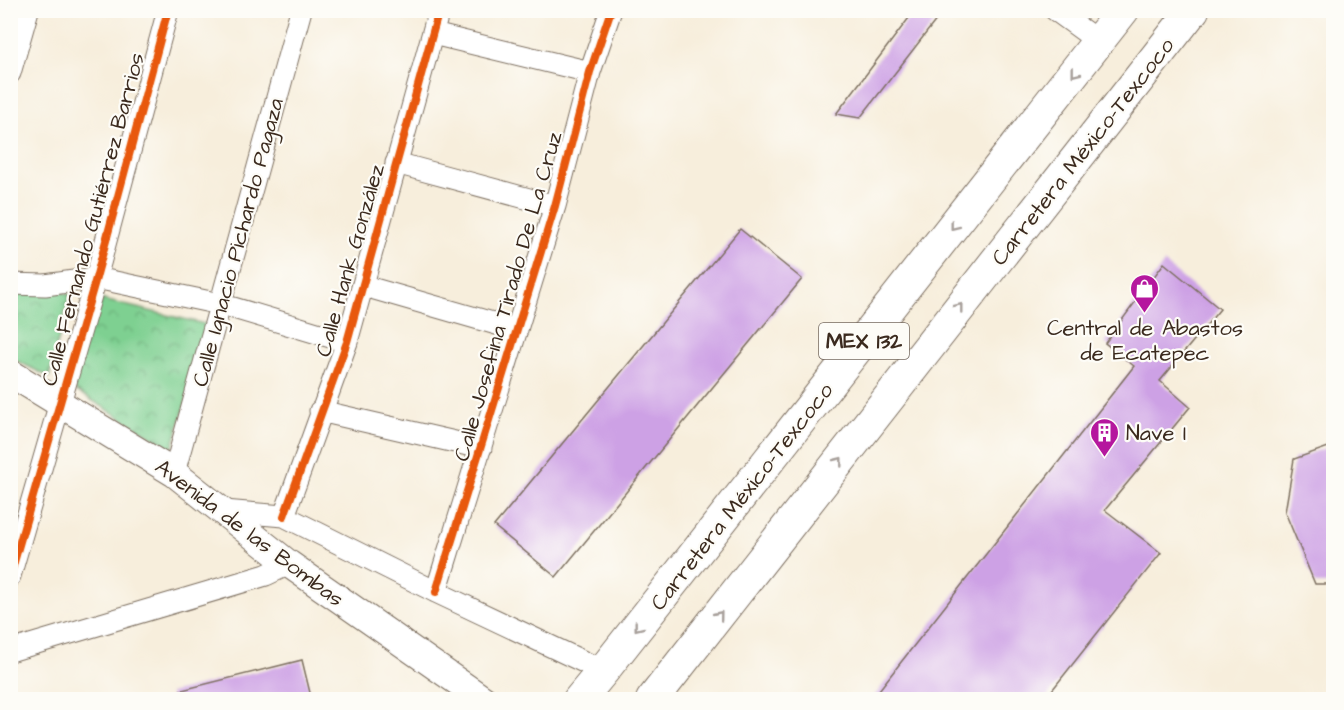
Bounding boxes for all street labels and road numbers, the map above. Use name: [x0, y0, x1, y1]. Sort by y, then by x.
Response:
street label: Carretera México-Texcoco: [984, 31, 1182, 272]
street label: Calle Fernando Gutiérrez Barrios: [34, 49, 153, 389]
street label: Calle Ignacio Pichardo Pagaza: [185, 95, 293, 390]
street label: Calle Josefina Tirado De La Cruz: [446, 128, 570, 465]
street label: Calle Hank González: [308, 160, 393, 360]
road number: MEX 132: [819, 323, 909, 359]
street label: Carretera México-Texcoco: [643, 376, 841, 617]
street label: Avenida de las Bombas: [148, 452, 350, 615]

